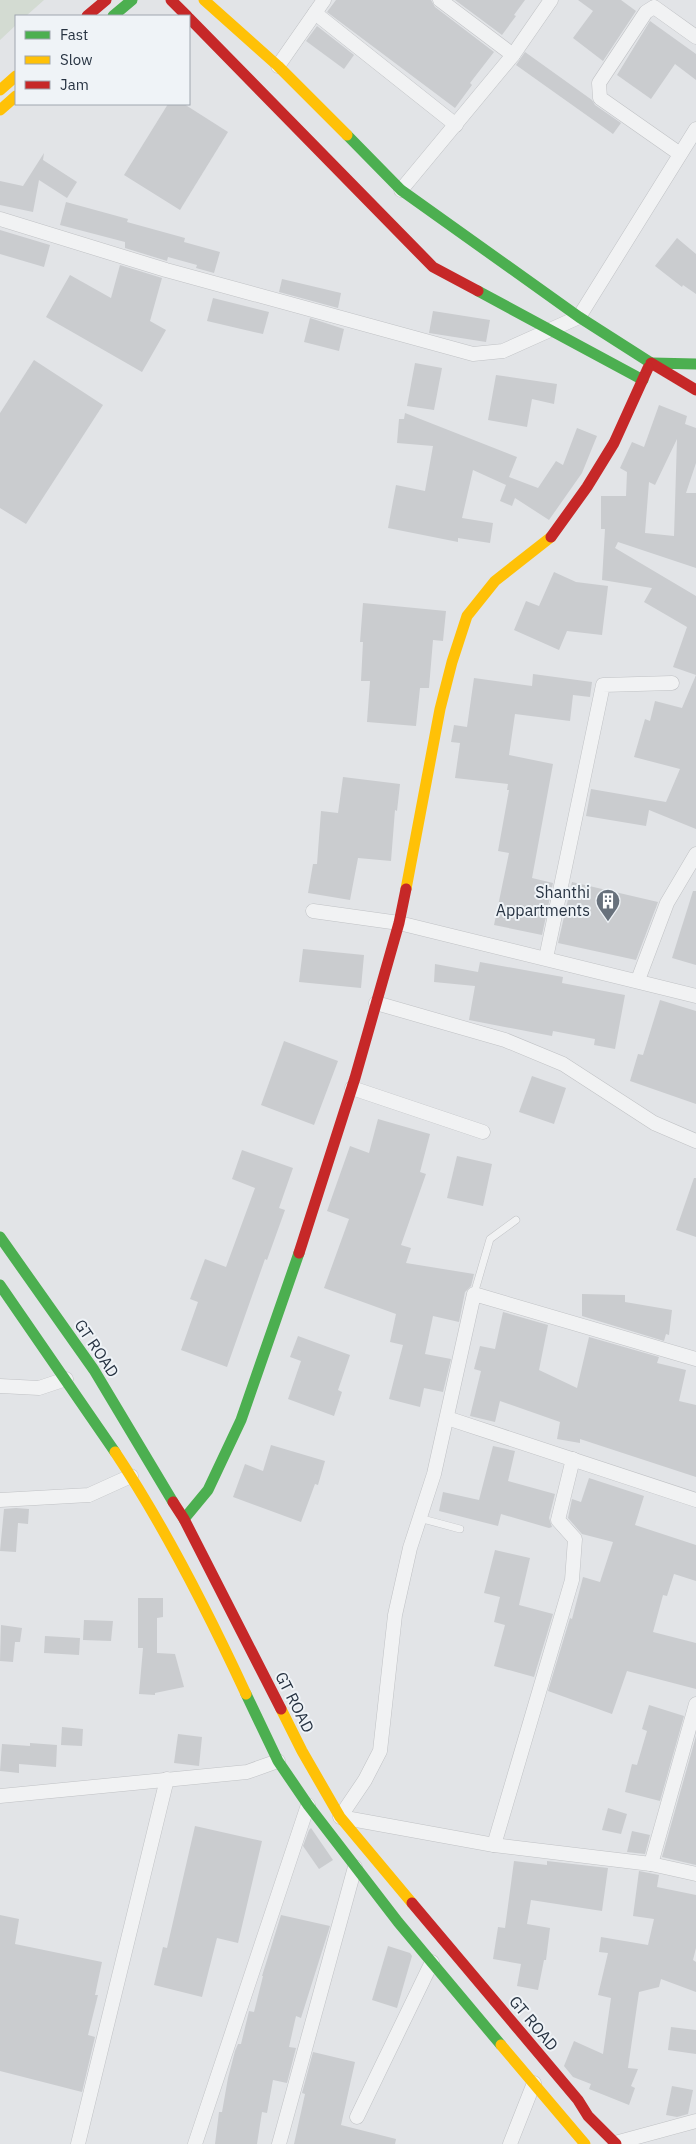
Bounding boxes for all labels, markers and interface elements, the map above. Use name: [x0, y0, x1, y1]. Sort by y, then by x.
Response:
legend: [15, 15, 190, 105]
text: Fast: [60, 25, 88, 44]
text: Slow: [60, 50, 93, 69]
text: Jam: [60, 75, 89, 94]
place label: Shanthi Appartments: [496, 882, 590, 920]
building icon: Shanthi Appartments: [595, 888, 621, 922]
street label: GT ROAD: [70, 1315, 124, 1381]
street label: GT ROAD: [271, 1668, 319, 1736]
street label: GT ROAD: [505, 1991, 563, 2055]

